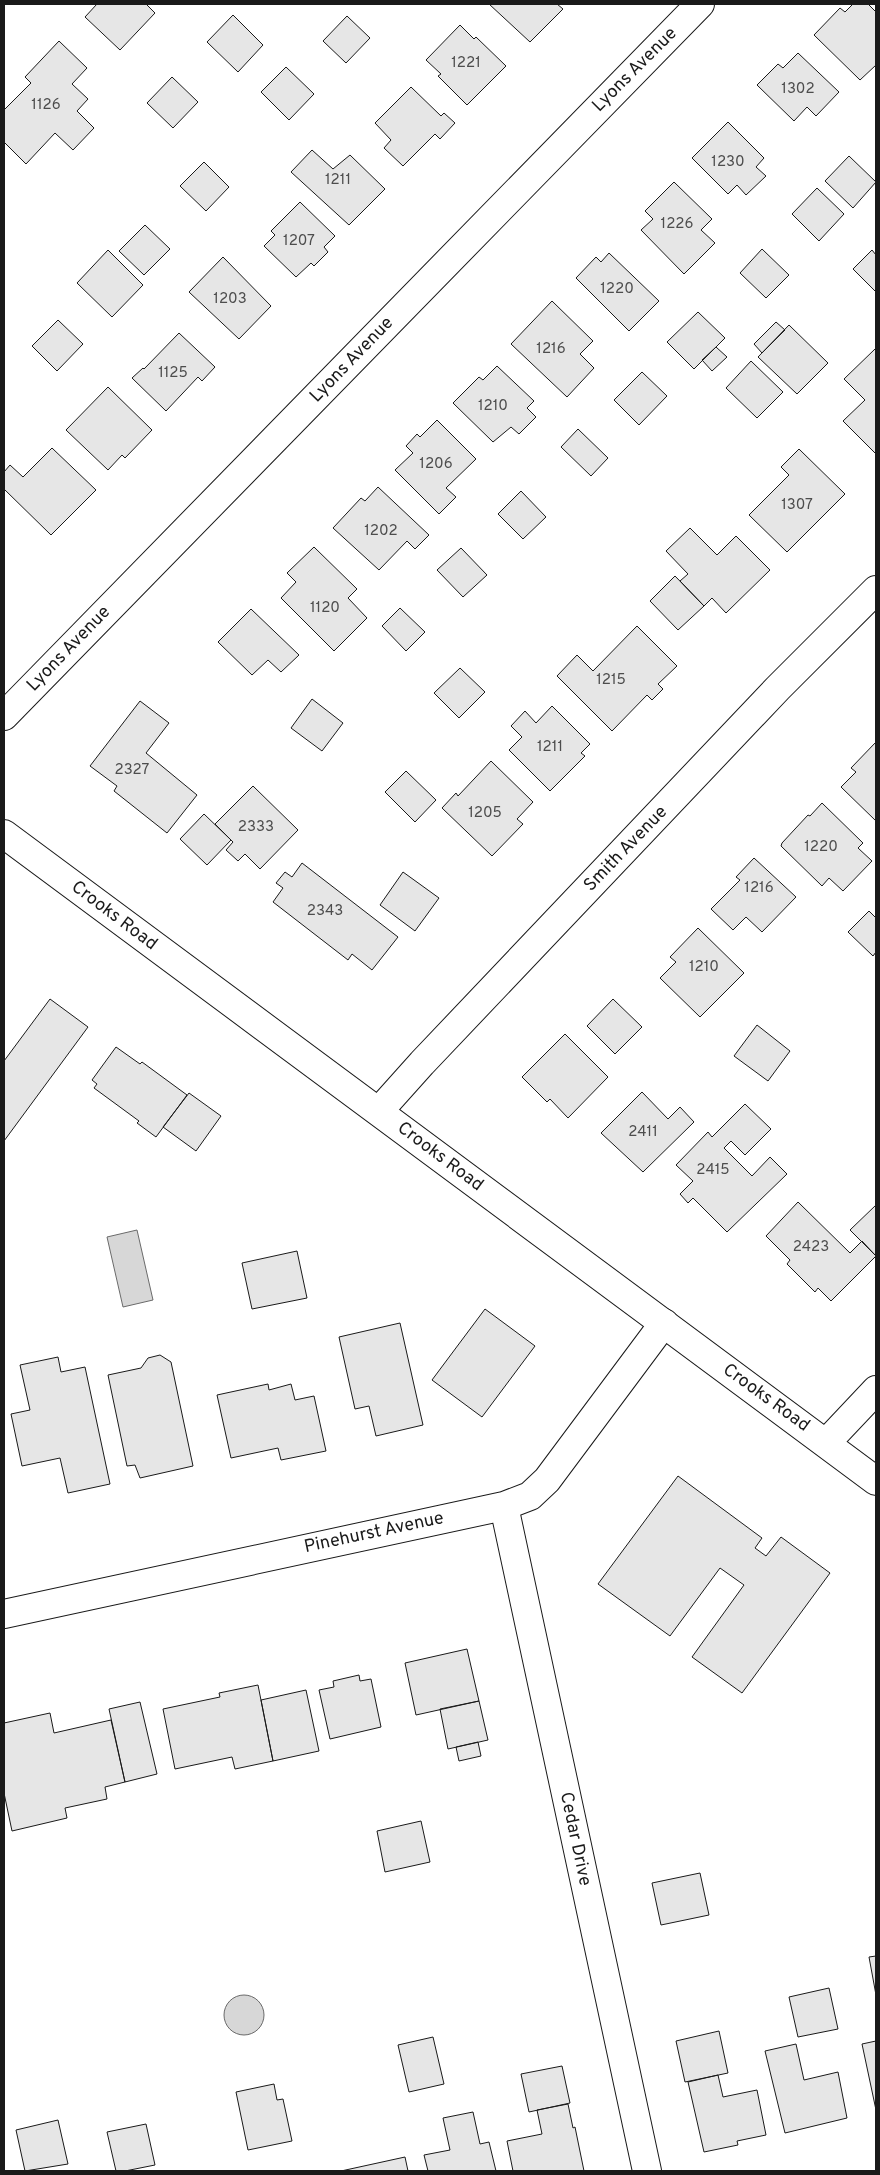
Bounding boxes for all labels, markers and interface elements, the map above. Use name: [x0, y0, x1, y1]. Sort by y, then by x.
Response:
street label: Lyons Avenue: [588, 23, 682, 117]
house number: 1221: [451, 54, 481, 73]
house number: 1302: [781, 80, 815, 99]
house number: 1126: [31, 96, 61, 115]
house number: 1230: [711, 153, 745, 172]
house number: 1211: [325, 171, 351, 190]
house number: 1226: [661, 215, 693, 234]
house number: 1207: [283, 232, 315, 251]
house number: 1220: [600, 280, 634, 299]
house number: 1203: [213, 290, 247, 309]
street label: Lyons Avenue: [305, 312, 399, 408]
house number: 1216: [536, 340, 566, 359]
house number: 1125: [158, 364, 188, 383]
house number: 1210: [478, 397, 508, 416]
house number: 1206: [419, 455, 453, 474]
house number: 1307: [781, 496, 813, 515]
house number: 1202: [364, 522, 398, 541]
house number: 1120: [310, 599, 340, 618]
street label: Lyons Avenue: [22, 601, 116, 697]
house number: 1215: [596, 671, 626, 690]
house number: 1211: [537, 738, 563, 757]
house number: 2327: [115, 761, 150, 780]
street label: Smith Avenue: [579, 801, 673, 897]
house number: 1205: [468, 804, 502, 823]
house number: 2333: [238, 818, 274, 837]
house number: 1220: [804, 838, 838, 857]
street label: Crooks Road: [66, 876, 162, 956]
house number: 1216: [744, 879, 774, 898]
house number: 2343: [307, 902, 343, 921]
house number: 1210: [689, 958, 719, 977]
street label: Crooks Road: [392, 1117, 488, 1197]
house number: 2411: [628, 1123, 658, 1142]
house number: 2415: [696, 1161, 730, 1180]
house number: 2423: [793, 1238, 829, 1257]
street label: Crooks Road: [718, 1359, 814, 1437]
street label: Pinehurst Avenue: [302, 1507, 446, 1559]
street label: Cedar Drive: [554, 1790, 596, 1888]

